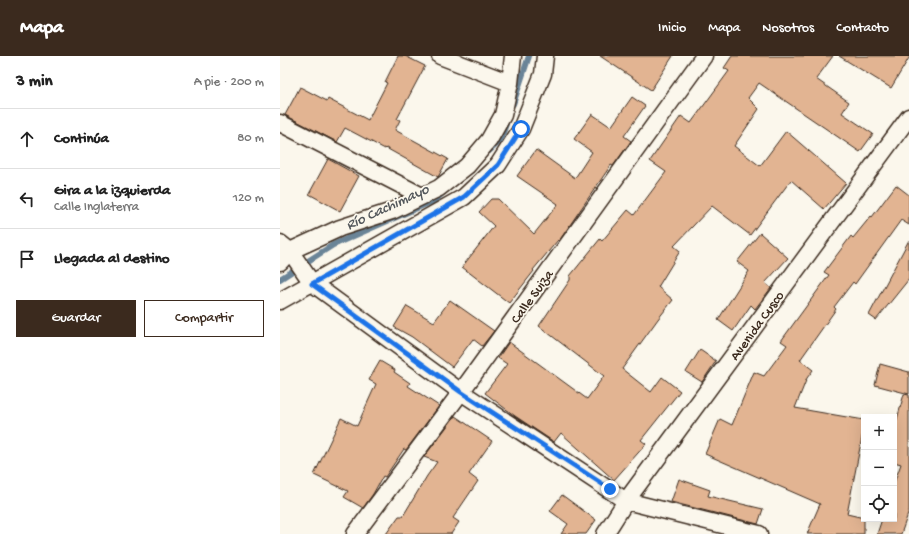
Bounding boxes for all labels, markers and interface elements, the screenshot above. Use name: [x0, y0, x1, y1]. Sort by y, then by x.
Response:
text: Mapa: [20, 17, 64, 40]
text: Inicio: [658, 20, 686, 37]
text: Mapa: [708, 20, 740, 37]
text: Nosotros: [762, 20, 814, 37]
text: Contacto: [836, 20, 889, 37]
text: 3 min: [16, 72, 53, 92]
text: A pie · 200 m: [194, 75, 264, 90]
route start: [512, 120, 530, 138]
icon: ahead: [16, 128, 38, 150]
text: Continúa: [54, 130, 109, 148]
text: 80 m: [237, 131, 264, 146]
water label: Río Cachimayo: [343, 180, 433, 235]
text: Gira a la izquierda: [54, 182, 170, 200]
icon: left: [16, 188, 38, 210]
text: 120 m: [233, 191, 264, 206]
text: Calle Inglaterra: [54, 200, 139, 215]
icon: arrive: [16, 248, 38, 270]
text: Llegada al destino: [54, 250, 170, 268]
street label: Calle Suiza: [508, 266, 559, 328]
street label: Avenida Cusco: [727, 288, 789, 365]
button: Guardar: [16, 300, 136, 337]
button: Compartir: [144, 300, 264, 337]
map controls: [861, 414, 897, 522]
button: +: [861, 414, 897, 450]
button: −: [861, 450, 897, 486]
route end: [601, 480, 619, 498]
button: locate: [861, 486, 897, 522]

